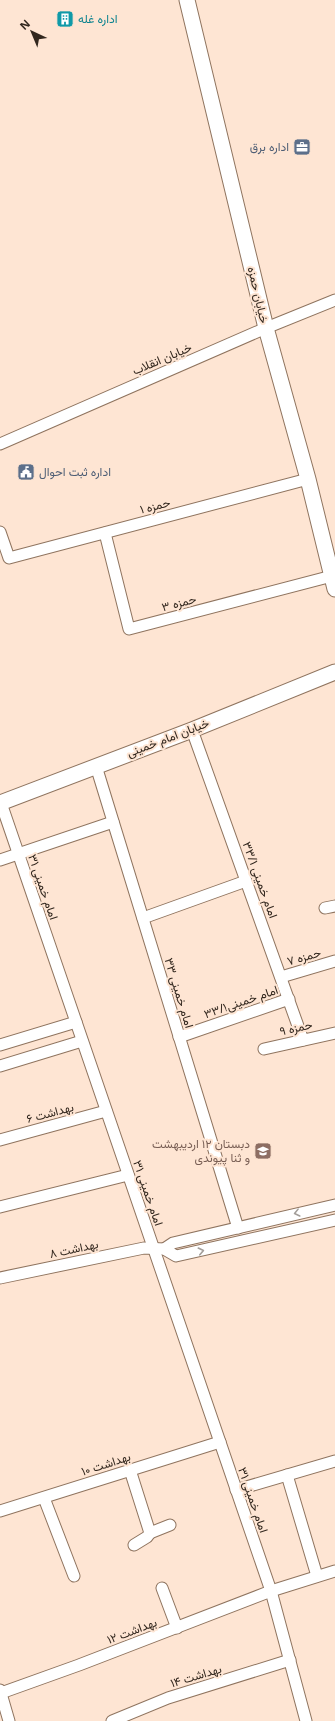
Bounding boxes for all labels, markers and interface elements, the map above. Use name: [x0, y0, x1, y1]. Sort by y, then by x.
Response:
building icon: اداره غله: [55, 9, 75, 29]
place label: اداره غله: [78, 10, 117, 27]
north arrow: [12, 12, 52, 52]
text: N: [16, 16, 33, 33]
office icon: اداره برق: [292, 137, 312, 157]
place label: اداره برق: [250, 138, 289, 155]
street label: خیابان حمزه: [244, 265, 273, 325]
street label: خیابان انقلاب: [129, 338, 194, 379]
public building icon: اداره ثبت احوال: [16, 462, 36, 482]
place label: اداره ثبت احوال: [39, 463, 111, 480]
street label: حمزه ۱: [138, 493, 172, 518]
street label: حمزه ۳: [160, 590, 198, 615]
street label: خیابان امام خمینی: [124, 714, 212, 761]
street label: امام خمینی ۳۳/۱: [239, 839, 282, 921]
street label: امام خمینی ۳۱: [24, 852, 63, 922]
street label: حمزه ۷: [285, 944, 323, 969]
street label: امام خمینی ۳۳: [161, 956, 198, 1030]
street label: امام خمینی۳۳/۱: [201, 981, 280, 1022]
street label: حمزه ۹: [278, 1016, 314, 1040]
street label: بهداشت ۶: [24, 1098, 75, 1127]
place label: دبستان ۱۲ اردیبهشت و ثنا پیوندی: [152, 1135, 250, 1166]
school or university icon: دبستان ۱۲ اردیبهشت و ثنا پیوندی: [253, 1141, 273, 1161]
street label: امام خمینی ۳۱: [129, 1158, 168, 1228]
one-way arrow: [294, 1209, 300, 1217]
street label: بهداشت ۸: [48, 1235, 100, 1262]
one-way arrow: [197, 1247, 204, 1256]
street label: بهداشت ۱۰: [79, 1448, 133, 1479]
street label: امام خمینی ۳۱: [234, 1465, 273, 1535]
street label: بهداشت ۱۲: [104, 1613, 159, 1648]
street label: بهداشت ۱۴: [168, 1660, 224, 1691]

